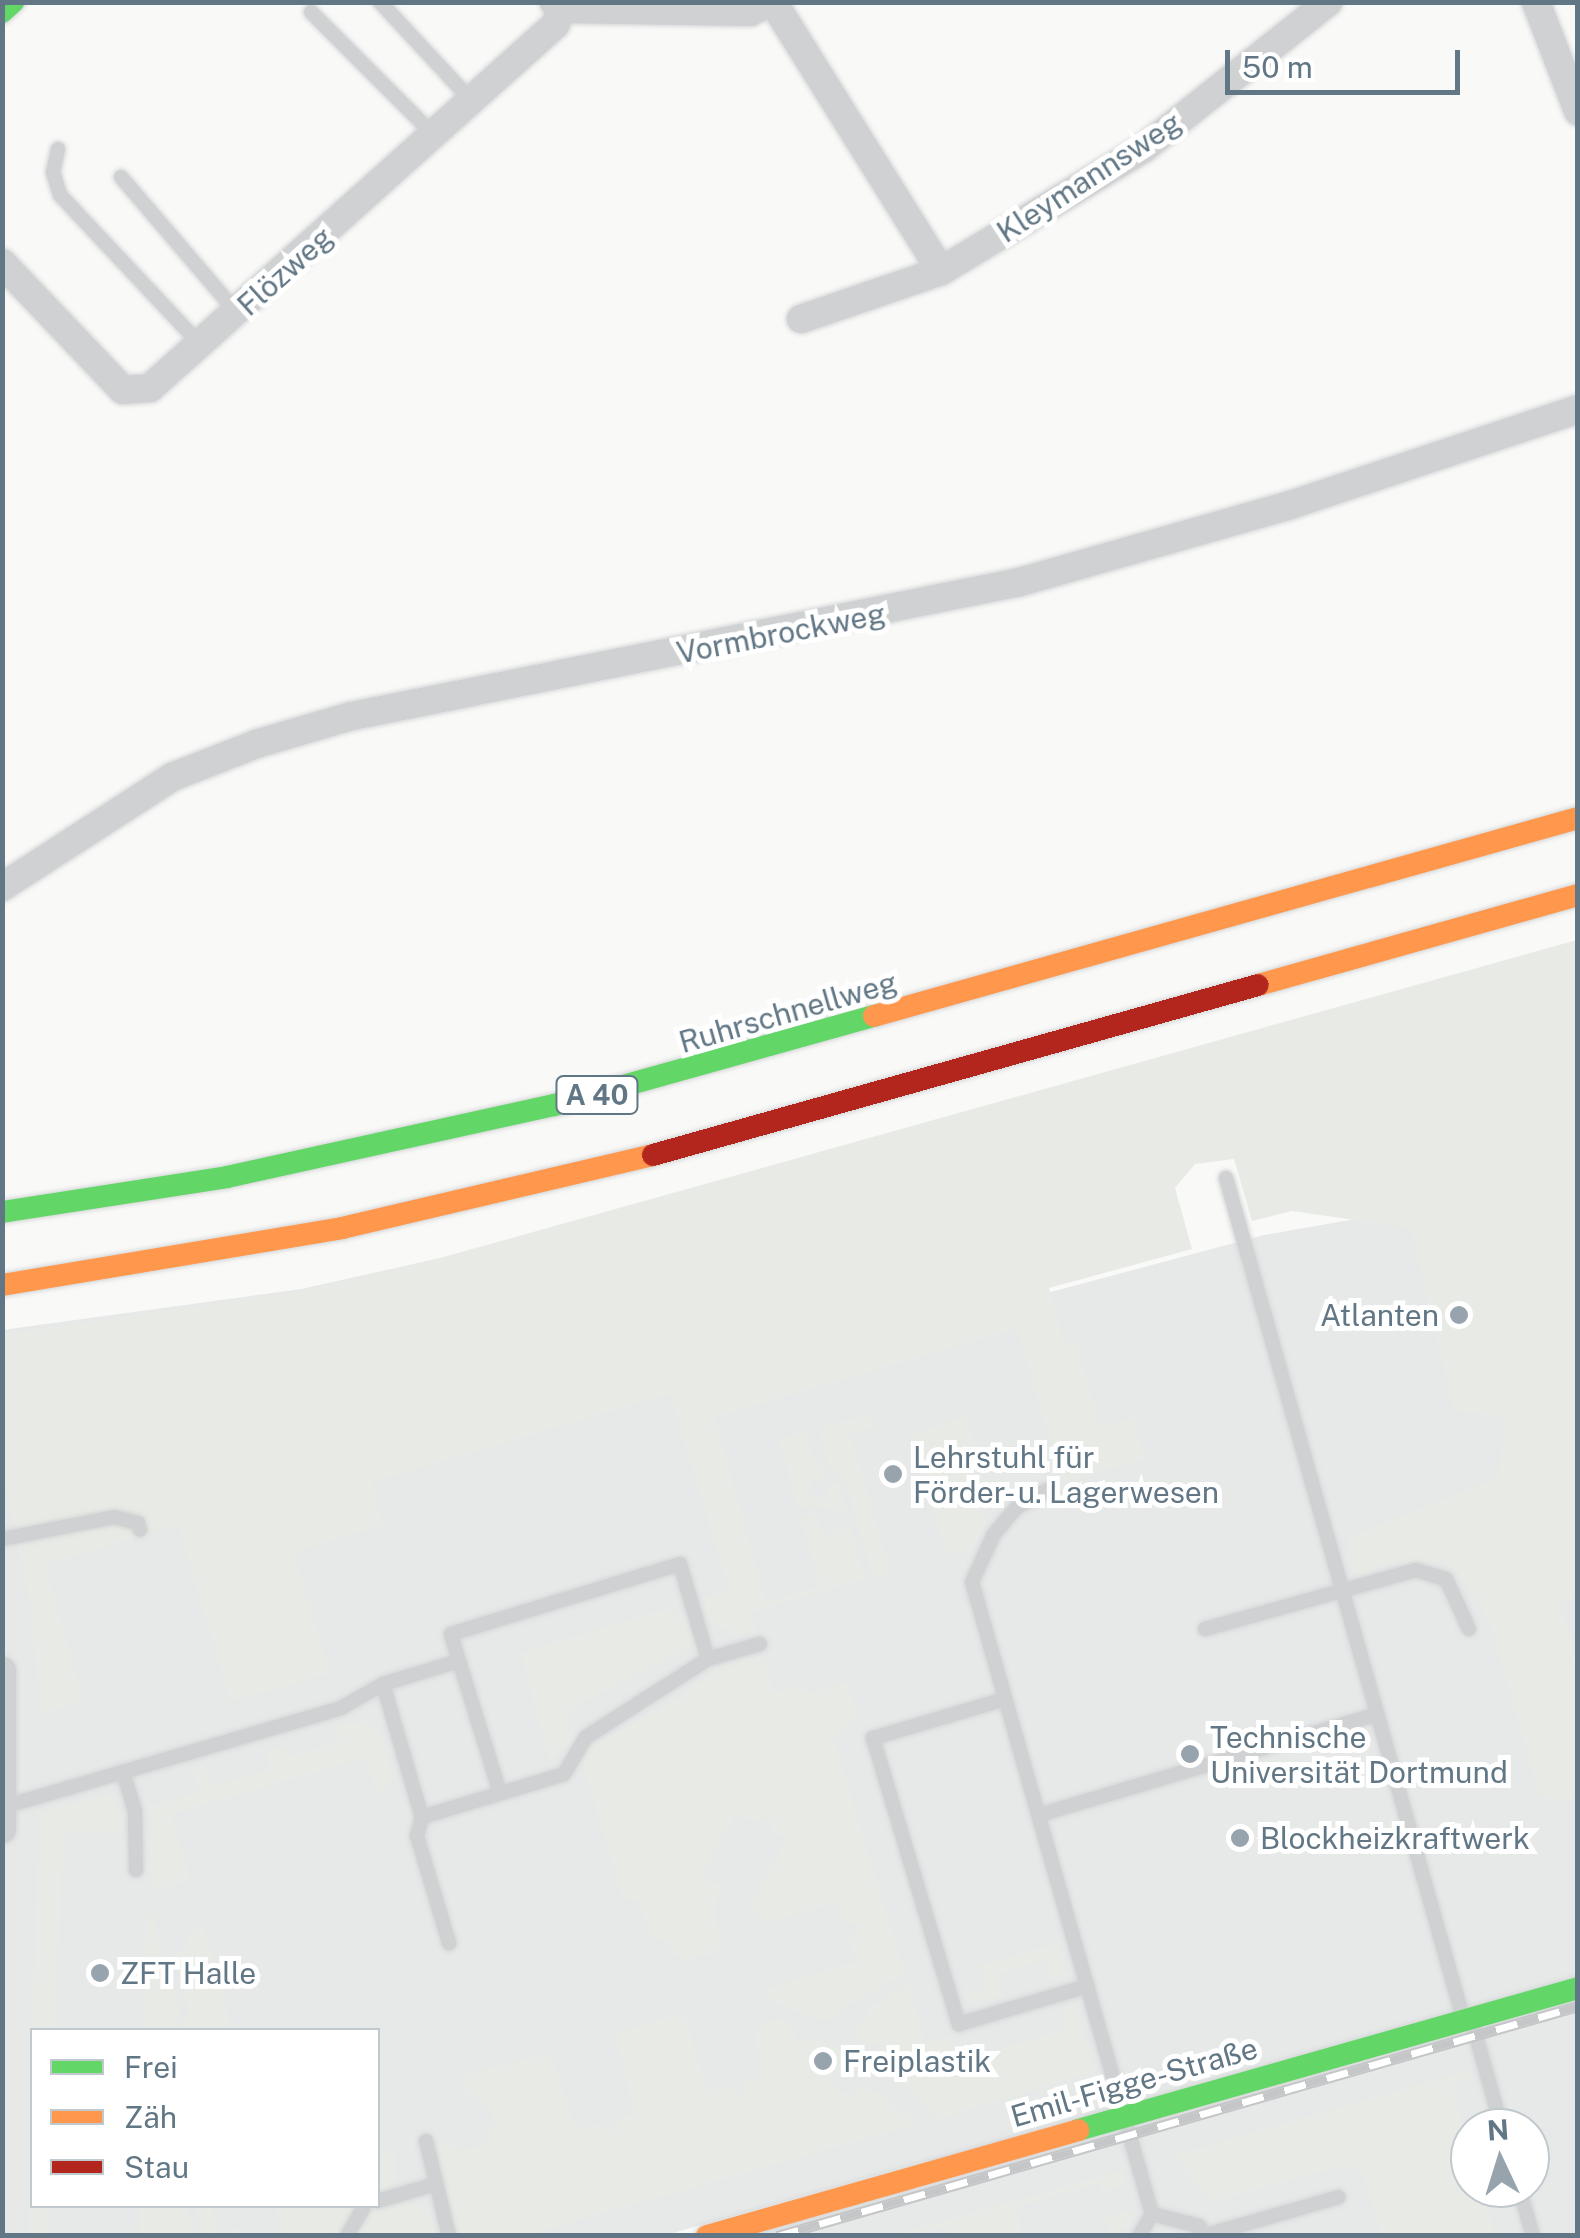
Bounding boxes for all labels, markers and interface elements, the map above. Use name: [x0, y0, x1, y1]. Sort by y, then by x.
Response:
scale bar: [1230, 30, 1465, 92]
text: 50 m: [1242, 49, 1313, 85]
street label: Kleymannsweg: [990, 104, 1188, 250]
street label: Flözweg: [230, 219, 340, 323]
street label: Vormbrockweg: [674, 595, 888, 671]
street label: Ruhrschnellweg: [675, 964, 901, 1060]
road number: A 40: [554, 1072, 640, 1118]
place label: Atlanten: [1320, 1297, 1439, 1333]
marker: Atlanten: [1448, 1304, 1470, 1326]
place label: Lehrstuhl für Förder- u. Lagerwesen: [913, 1439, 1224, 1510]
marker: Lehrstuhl für Förder- u. Lagerwesen: [882, 1463, 904, 1485]
place label: Technische Universität Dortmund: [1210, 1719, 1508, 1790]
marker: Technische Universität Dortmund: [1179, 1743, 1201, 1765]
place label: Blockheizkraftwerk: [1260, 1820, 1530, 1856]
marker: Blockheizkraftwerk: [1229, 1827, 1251, 1849]
place label: ZFT Halle: [120, 1955, 256, 1991]
marker: ZFT Halle: [89, 1962, 111, 1984]
legend: [30, 2028, 380, 2208]
street label: Emil-Figge-Straße: [1007, 2030, 1261, 2134]
place label: Freiplastik: [843, 2043, 991, 2079]
text: Frei: [124, 2049, 178, 2085]
marker: Freiplastik: [812, 2050, 834, 2072]
text: Zäh: [124, 2099, 177, 2135]
north arrow: [1450, 2108, 1550, 2208]
text: N: [1486, 2112, 1510, 2147]
text: Stau: [124, 2149, 189, 2185]

